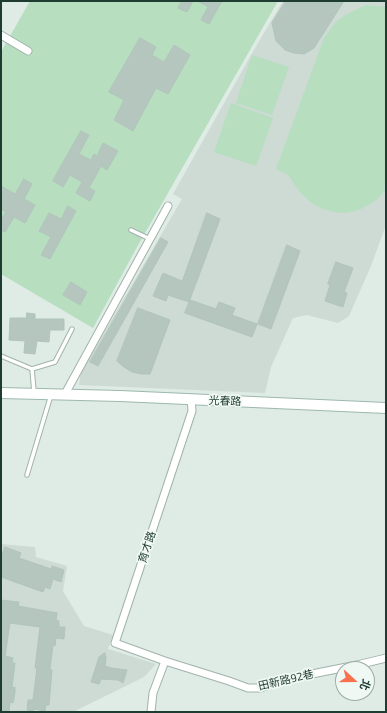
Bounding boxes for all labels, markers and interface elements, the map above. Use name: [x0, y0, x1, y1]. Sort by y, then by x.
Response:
street label: 光春路: [208, 394, 242, 408]
street label: 育才路: [136, 529, 158, 565]
north arrow: [335, 661, 375, 701]
street label: 田新路92巷: [257, 667, 315, 693]
text: 北: [358, 678, 374, 693]

